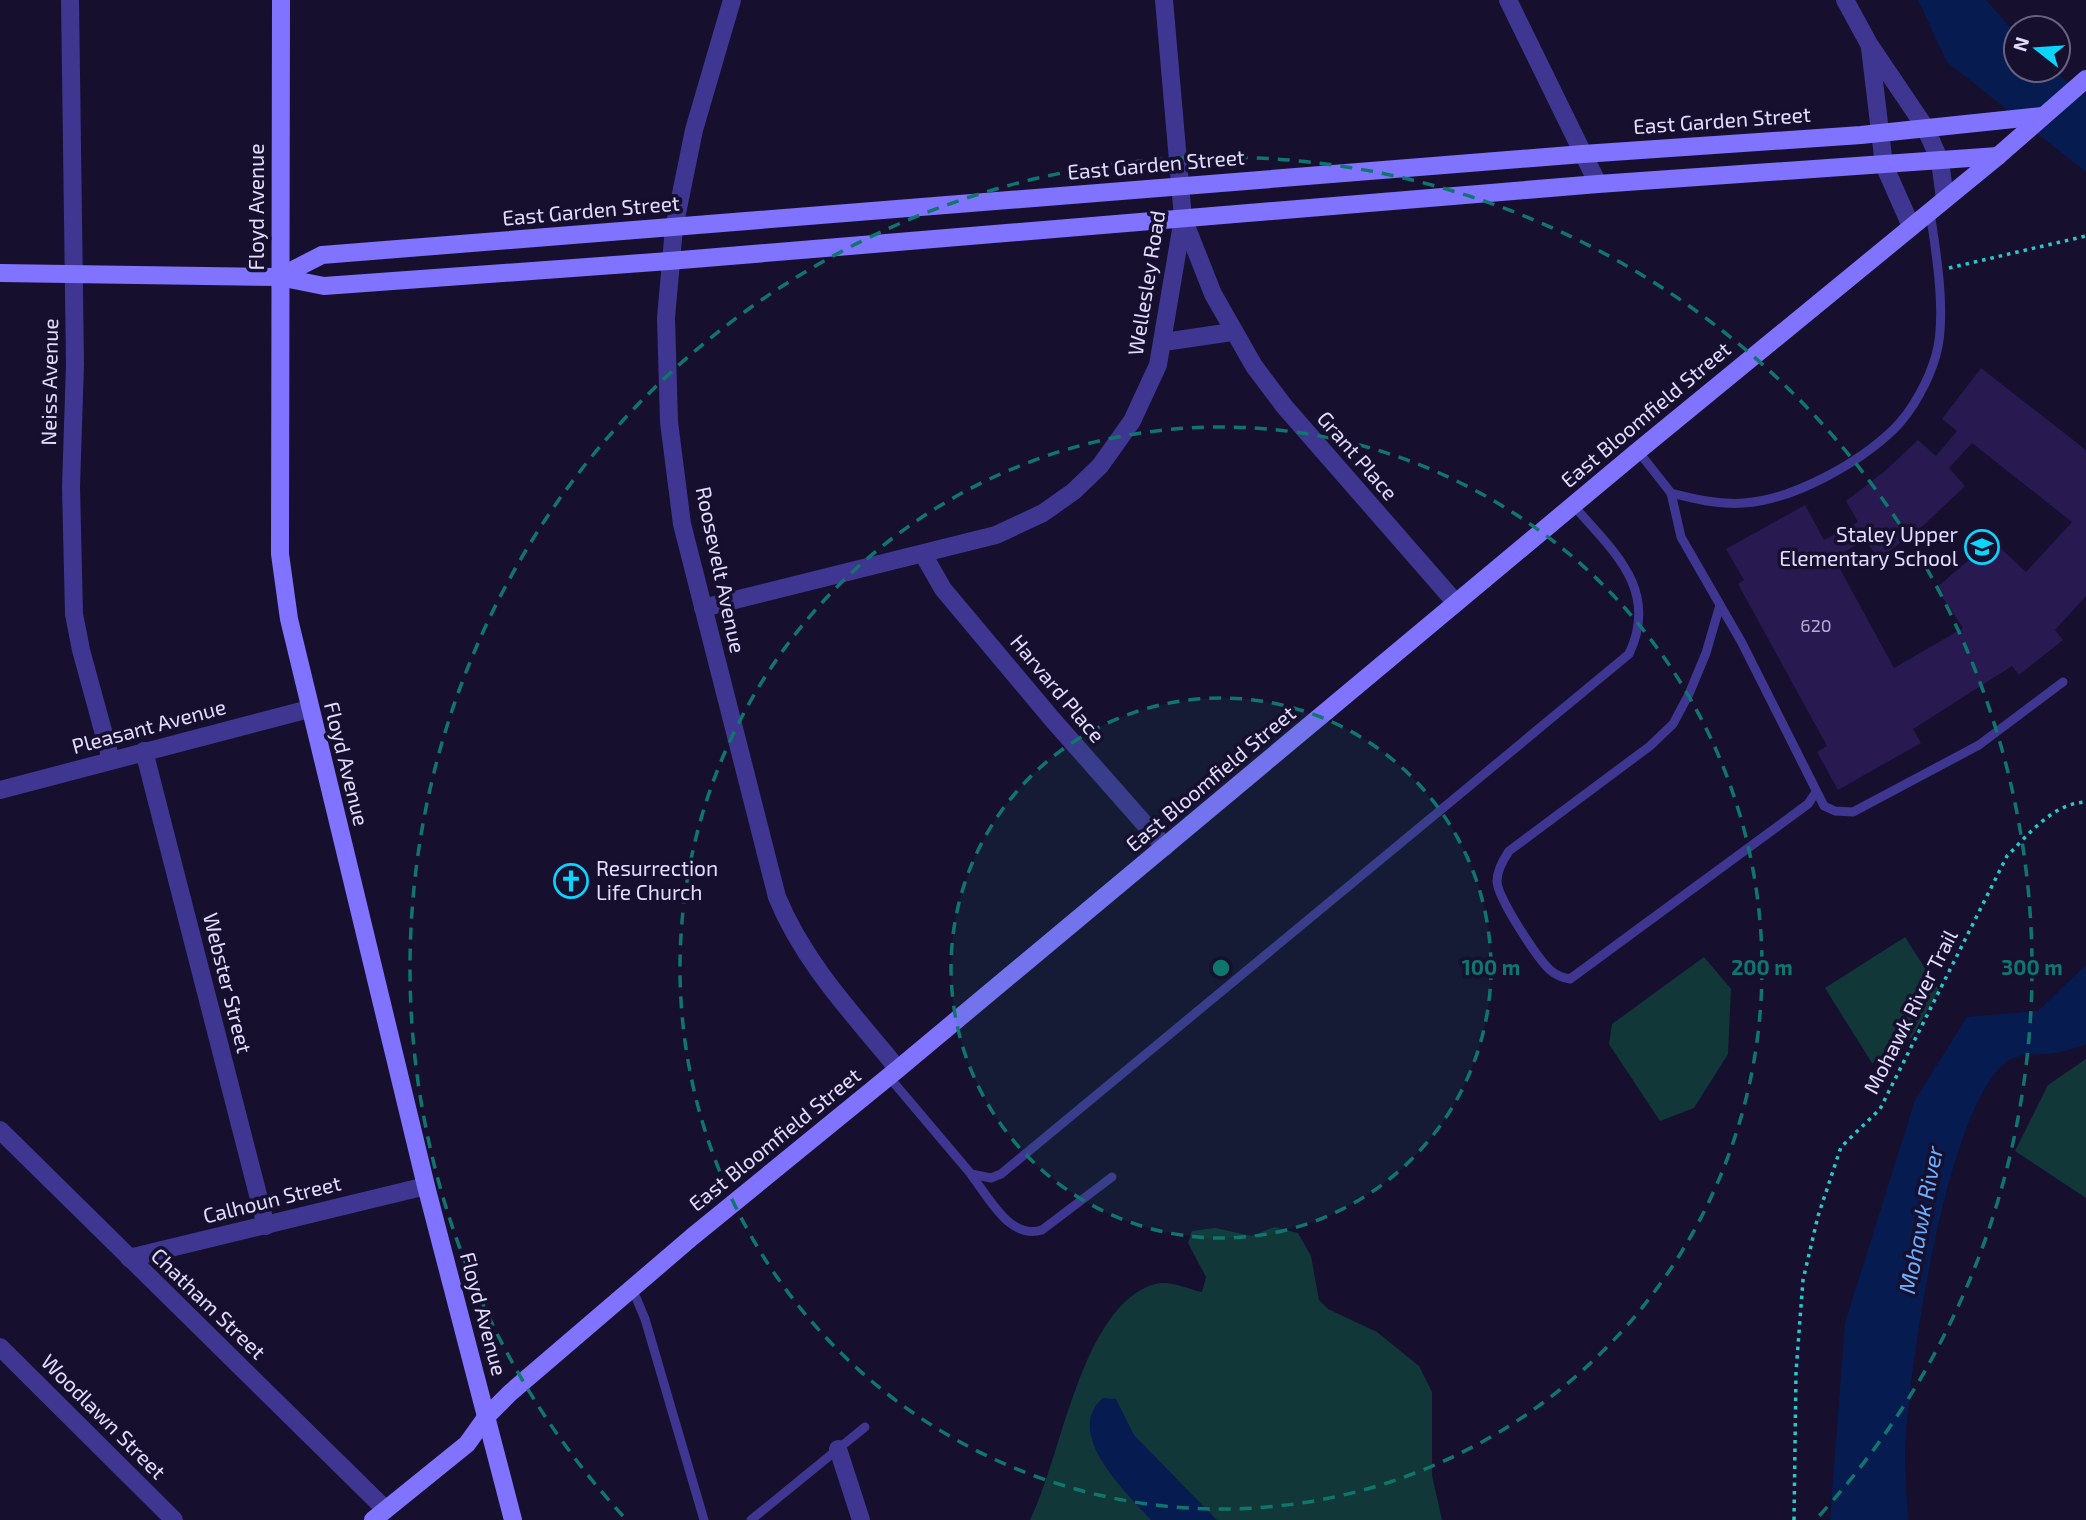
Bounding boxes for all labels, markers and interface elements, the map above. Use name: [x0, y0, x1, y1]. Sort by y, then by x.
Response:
north arrow: [2002, 14, 2072, 84]
text: N: [2007, 34, 2033, 54]
street label: East Garden Street: [1632, 101, 1812, 138]
street label: East Garden Street: [1066, 143, 1246, 184]
street label: Floyd Avenue: [243, 144, 268, 270]
street label: East Garden Street: [501, 189, 681, 230]
street label: Wellesley Road: [1122, 209, 1169, 357]
street label: Neiss Avenue: [35, 318, 62, 446]
street label: East Bloomfield Street: [1555, 336, 1735, 492]
street label: Grant Place: [1313, 405, 1404, 505]
street label: Roosevelt Avenue: [692, 484, 751, 655]
place label: Staley Upper Elementary School: [1779, 521, 1959, 570]
school or university icon: Staley Upper Elementary School: [1963, 528, 2001, 566]
house number: 620: [1800, 614, 1832, 636]
street label: Harvard Place: [1006, 629, 1110, 747]
street label: Pleasant Avenue: [69, 693, 228, 758]
street label: Floyd Avenue: [320, 699, 375, 828]
street label: East Bloomfield Street: [1120, 700, 1300, 856]
place label: Resurrection Life Church: [596, 855, 718, 904]
church icon: Resurrection Life Church: [552, 862, 590, 900]
street label: Webster Street: [199, 910, 258, 1055]
street label: Mohawk River Trail: [1857, 924, 1962, 1098]
text: 100 m: [1462, 954, 1520, 979]
text: 200 m: [1731, 954, 1793, 979]
text: 300 m: [2001, 954, 2063, 979]
centre of rings: [1209, 956, 1233, 980]
street label: East Bloomfield Street: [683, 1062, 865, 1216]
water label: Mohawk River: [1892, 1143, 1948, 1296]
street label: Calhoun Street: [200, 1169, 343, 1228]
street label: Chatham Street: [147, 1242, 271, 1364]
street label: Floyd Avenue: [456, 1249, 513, 1378]
street label: Woodlawn Street: [37, 1349, 171, 1483]

